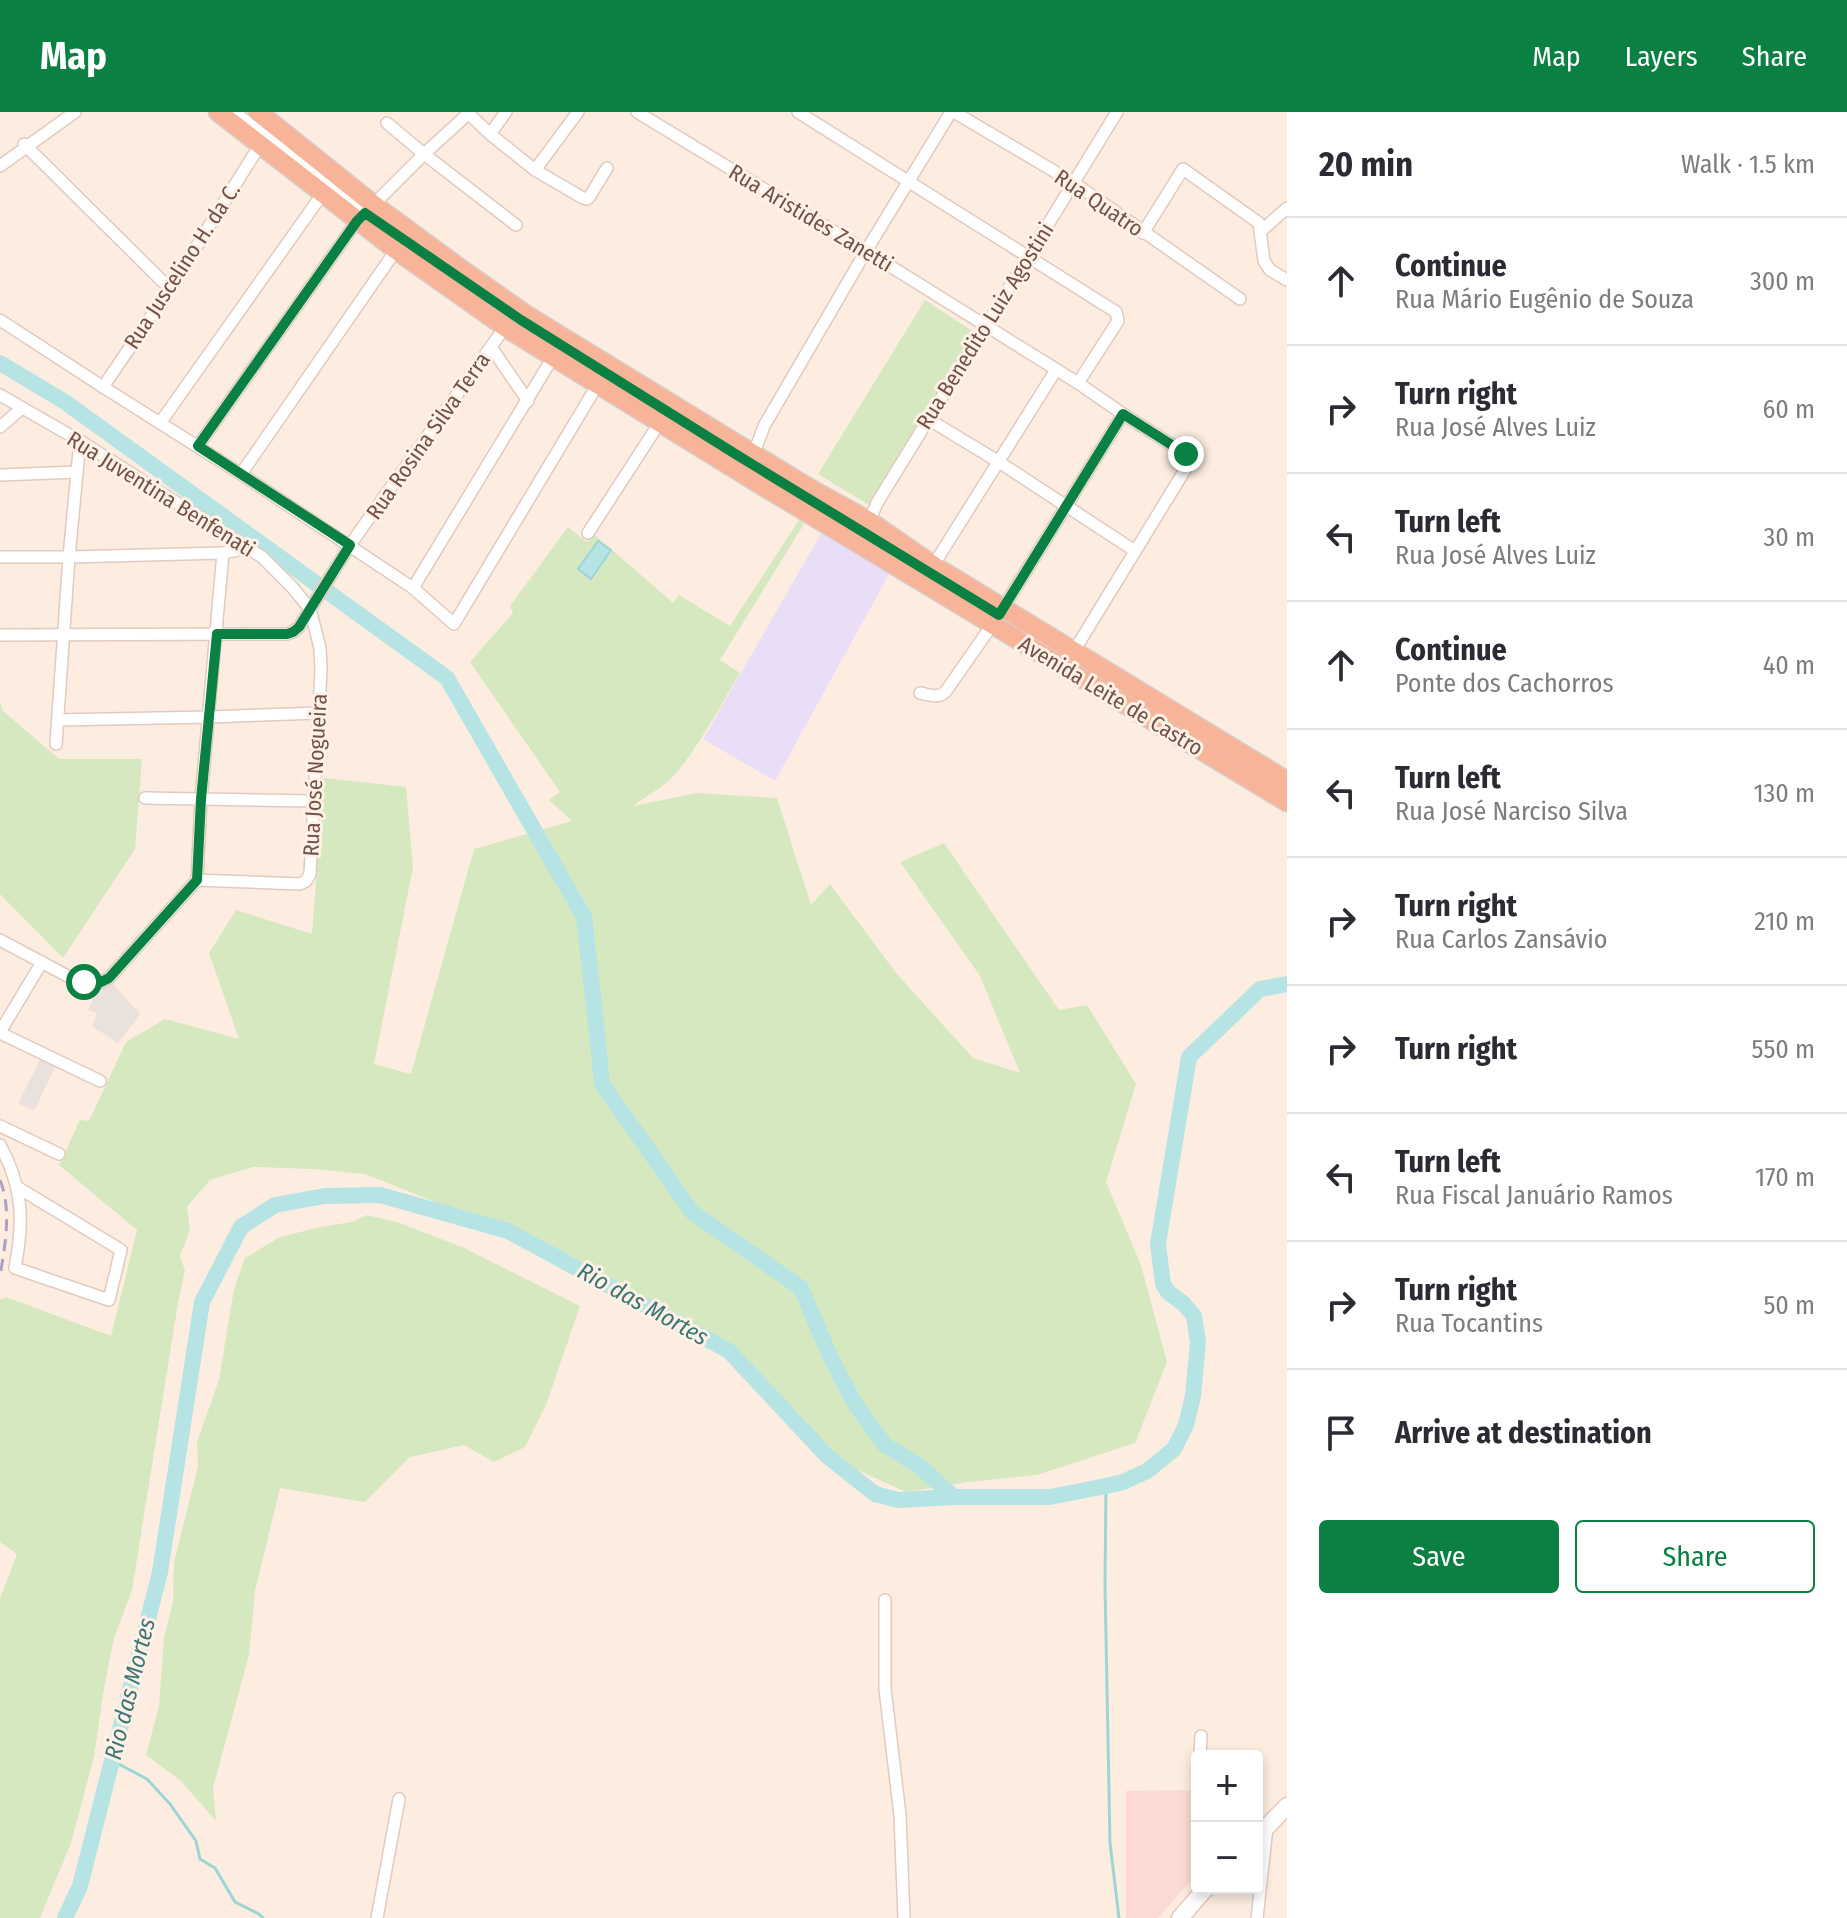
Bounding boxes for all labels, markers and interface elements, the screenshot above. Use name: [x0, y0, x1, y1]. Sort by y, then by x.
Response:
text: Map: [40, 33, 107, 79]
text: Map: [1532, 40, 1581, 73]
text: Layers: [1625, 40, 1698, 73]
text: Share: [1742, 40, 1807, 73]
text: 20 min: [1319, 144, 1413, 185]
text: Walk · 1.5 km: [1681, 149, 1815, 180]
street label: Rua Aristides Zanetti: [724, 158, 898, 278]
street label: Rua Quatro: [1049, 163, 1149, 243]
street label: Rua Juscelino H. da C.: [118, 178, 246, 354]
street label: Rua Benedito Luiz Agostini: [910, 218, 1060, 434]
text: Continue: [1395, 248, 1507, 284]
icon: ahead: [1319, 259, 1363, 303]
text: 300 m: [1750, 266, 1815, 297]
text: Rua Mário Eugênio de Souza: [1395, 284, 1694, 315]
street label: Rua Rosina Silva Terra: [360, 347, 496, 525]
text: Turn right: [1395, 376, 1517, 412]
icon: right: [1319, 387, 1363, 431]
text: 60 m: [1762, 394, 1815, 425]
text: Rua José Alves Luiz: [1395, 412, 1596, 443]
street label: Rua Juventina Benfenati: [62, 425, 260, 563]
route end: [1168, 436, 1204, 472]
text: Turn left: [1395, 504, 1501, 540]
icon: left: [1319, 515, 1363, 559]
text: 30 m: [1764, 522, 1815, 553]
text: Rua José Alves Luiz: [1395, 540, 1596, 571]
street label: Avenida Leite de Castro: [1014, 630, 1208, 762]
text: Continue: [1395, 632, 1507, 668]
icon: ahead: [1319, 643, 1363, 687]
text: 40 m: [1763, 650, 1815, 681]
text: Ponte dos Cachorros: [1395, 668, 1613, 699]
street label: Rua José Nogueira: [297, 693, 333, 857]
text: Turn left: [1395, 760, 1501, 796]
icon: left: [1319, 771, 1363, 815]
text: 130 m: [1753, 778, 1815, 809]
text: Rua José Narciso Silva: [1395, 796, 1628, 827]
text: Turn right: [1395, 888, 1517, 924]
icon: right: [1319, 899, 1363, 943]
text: 210 m: [1754, 906, 1815, 937]
text: Rua Carlos Zansávio: [1395, 924, 1607, 955]
route start: [66, 964, 102, 1000]
icon: right: [1319, 1027, 1363, 1071]
text: Turn right: [1395, 1031, 1517, 1067]
text: 550 m: [1752, 1034, 1815, 1065]
text: Turn left: [1395, 1144, 1501, 1180]
icon: left: [1319, 1155, 1363, 1199]
text: 170 m: [1755, 1162, 1815, 1193]
text: Rua Fiscal Januário Ramos: [1395, 1180, 1673, 1211]
water label: Rio das Mortes: [573, 1257, 713, 1351]
text: Turn right: [1395, 1272, 1517, 1308]
icon: right: [1319, 1283, 1363, 1327]
text: 50 m: [1763, 1290, 1815, 1321]
text: Rua Tocantins: [1395, 1308, 1543, 1339]
icon: arrive: [1319, 1411, 1363, 1455]
text: Arrive at destination: [1395, 1415, 1652, 1451]
button: Save: [1319, 1520, 1559, 1593]
button: Share: [1575, 1520, 1815, 1593]
water label: Rio das Mortes: [99, 1615, 161, 1763]
map controls: [1191, 1750, 1263, 1894]
button: +: [1191, 1750, 1263, 1822]
button: −: [1191, 1822, 1263, 1894]

